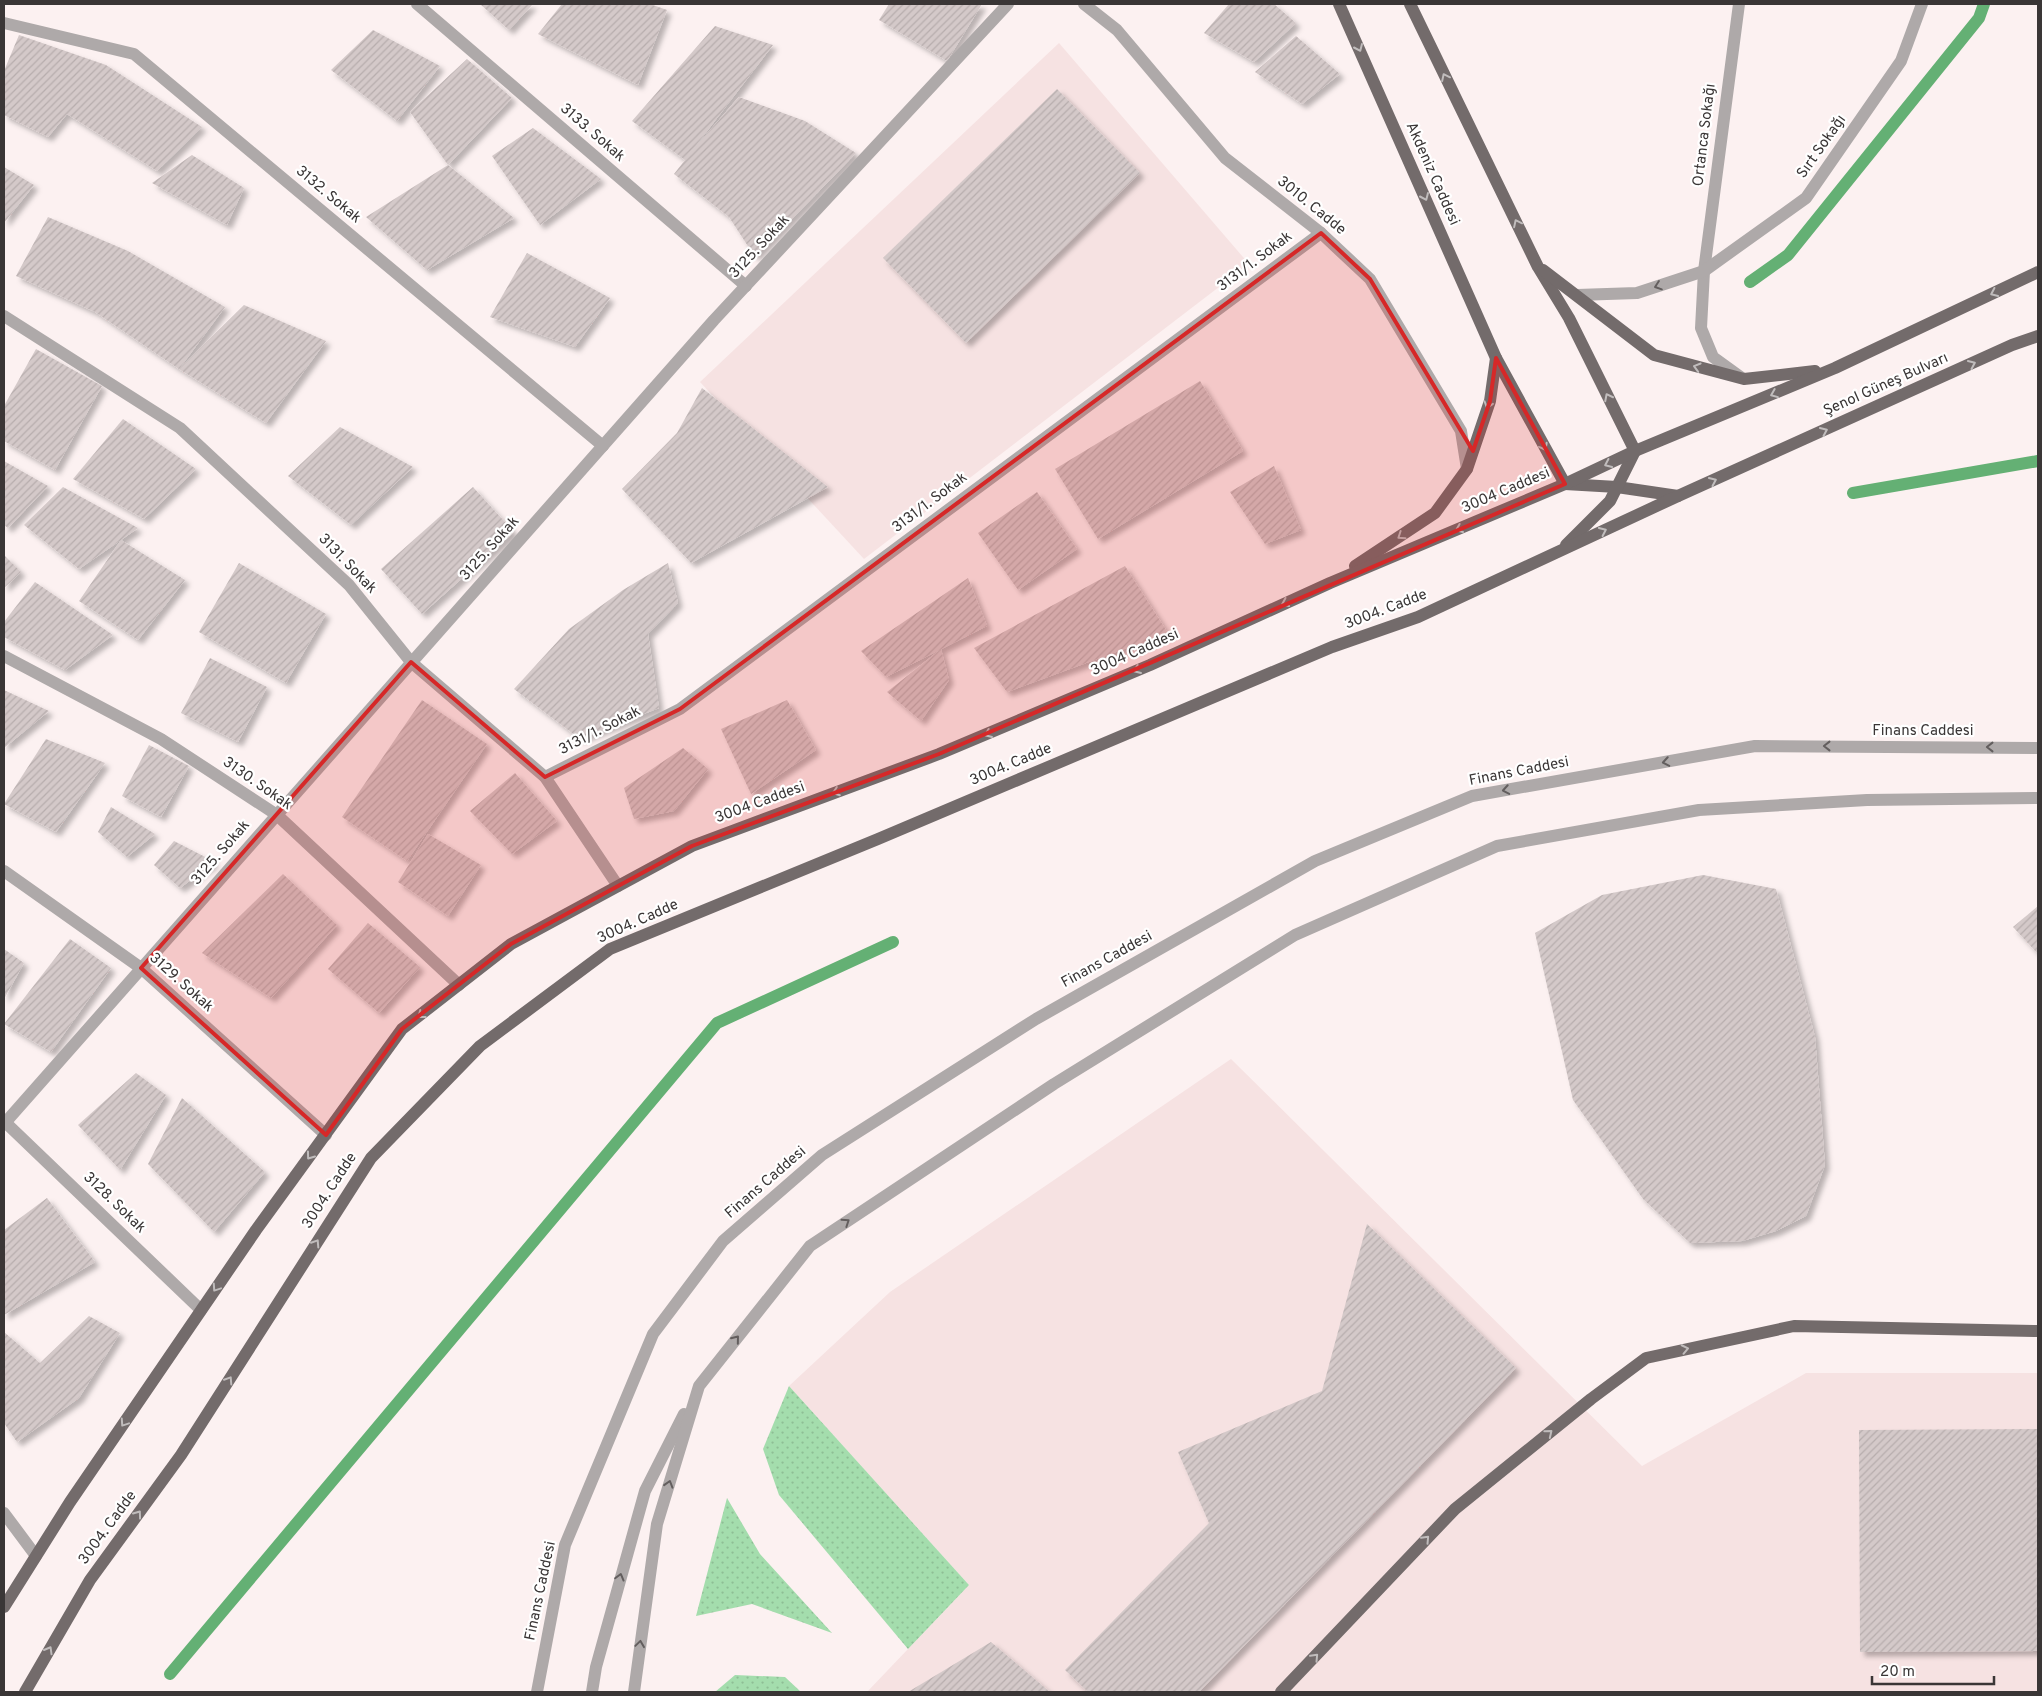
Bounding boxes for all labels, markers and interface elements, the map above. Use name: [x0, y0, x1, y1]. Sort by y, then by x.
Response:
one-way arrow: [1352, 43, 1363, 52]
one-way arrow: [1441, 73, 1451, 82]
street label: Ortanca Sokağı: [1689, 83, 1721, 187]
street label: 3133. Sokak: [556, 100, 628, 166]
street label: Sırt Sokağı: [1793, 112, 1851, 182]
street label: Akdeniz Caddesi: [1401, 119, 1463, 229]
street label: 3132. Sokak: [291, 162, 365, 228]
street label: 3010. Cadde: [1273, 172, 1349, 240]
one-way arrow: [1418, 192, 1429, 201]
street label: 3125. Sokak: [726, 211, 794, 283]
one-way arrow: [1512, 219, 1523, 228]
street label: 3131/1. Sokak: [1214, 227, 1296, 297]
one-way arrow: [1654, 281, 1663, 291]
one-way arrow: [1990, 286, 1999, 297]
street label: Şenol Güneş Bulvarı: [1821, 349, 1951, 421]
one-way arrow: [1967, 359, 1976, 370]
one-way arrow: [1693, 363, 1701, 373]
one-way arrow: [1770, 387, 1779, 398]
one-way arrow: [1604, 393, 1615, 402]
one-way arrow: [1484, 401, 1494, 409]
one-way arrow: [1818, 427, 1827, 437]
one-way arrow: [1538, 441, 1548, 450]
one-way arrow: [1604, 458, 1613, 468]
street label: 3004 Caddesi: [1459, 464, 1553, 518]
street label: 3131/1. Sokak: [889, 468, 971, 538]
one-way arrow: [1708, 476, 1717, 487]
street label: 3125. Sokak: [456, 513, 524, 585]
one-way arrow: [1455, 522, 1464, 533]
one-way arrow: [1598, 527, 1607, 538]
street label: 3131. Sokak: [314, 530, 380, 598]
one-way arrow: [1397, 530, 1406, 539]
street label: 3004. Cadde: [1342, 586, 1430, 634]
one-way arrow: [1281, 597, 1290, 608]
street label: 3004 Caddesi: [1088, 625, 1182, 681]
one-way arrow: [1133, 664, 1142, 675]
street label: 3131/1. Sokak: [556, 702, 644, 760]
street label: Finans Caddesi: [1872, 722, 1974, 741]
one-way arrow: [984, 727, 993, 738]
street label: 3004. Cadde: [967, 739, 1055, 791]
one-way arrow: [1823, 741, 1830, 751]
one-way arrow: [1985, 742, 1993, 752]
street label: 3130. Sokak: [219, 753, 295, 815]
street label: Finans Caddesi: [1467, 753, 1571, 791]
one-way arrow: [1662, 756, 1670, 766]
street label: 3004 Caddesi: [712, 778, 808, 828]
one-way arrow: [1502, 785, 1510, 795]
one-way arrow: [832, 786, 841, 797]
street label: 3125. Sokak: [187, 816, 255, 890]
street label: 3004. Cadde: [594, 896, 682, 948]
street label: Finans Caddesi: [1058, 927, 1156, 993]
street label: 3129. Sokak: [145, 949, 217, 1017]
one-way arrow: [418, 1009, 427, 1017]
street label: Finans Caddesi: [722, 1143, 810, 1223]
street label: 3004. Cadde: [298, 1149, 362, 1233]
one-way arrow: [307, 1150, 316, 1160]
street label: 3128. Sokak: [79, 1168, 150, 1238]
one-way arrow: [840, 1219, 850, 1228]
one-way arrow: [310, 1239, 320, 1248]
one-way arrow: [213, 1283, 222, 1292]
one-way arrow: [730, 1336, 738, 1345]
one-way arrow: [1680, 1345, 1689, 1355]
one-way arrow: [223, 1376, 232, 1385]
one-way arrow: [121, 1417, 131, 1426]
one-way arrow: [1543, 1430, 1552, 1438]
one-way arrow: [663, 1481, 673, 1489]
street label: 3004. Cadde: [75, 1487, 141, 1569]
one-way arrow: [132, 1510, 141, 1520]
one-way arrow: [1420, 1536, 1429, 1545]
street label: Finans Caddesi: [521, 1539, 561, 1643]
one-way arrow: [615, 1573, 625, 1582]
one-way arrow: [634, 1640, 645, 1648]
one-way arrow: [43, 1647, 53, 1656]
one-way arrow: [1309, 1654, 1318, 1663]
scale bar: [1872, 1654, 1994, 1686]
text: 20 m: [1880, 1663, 1915, 1682]

